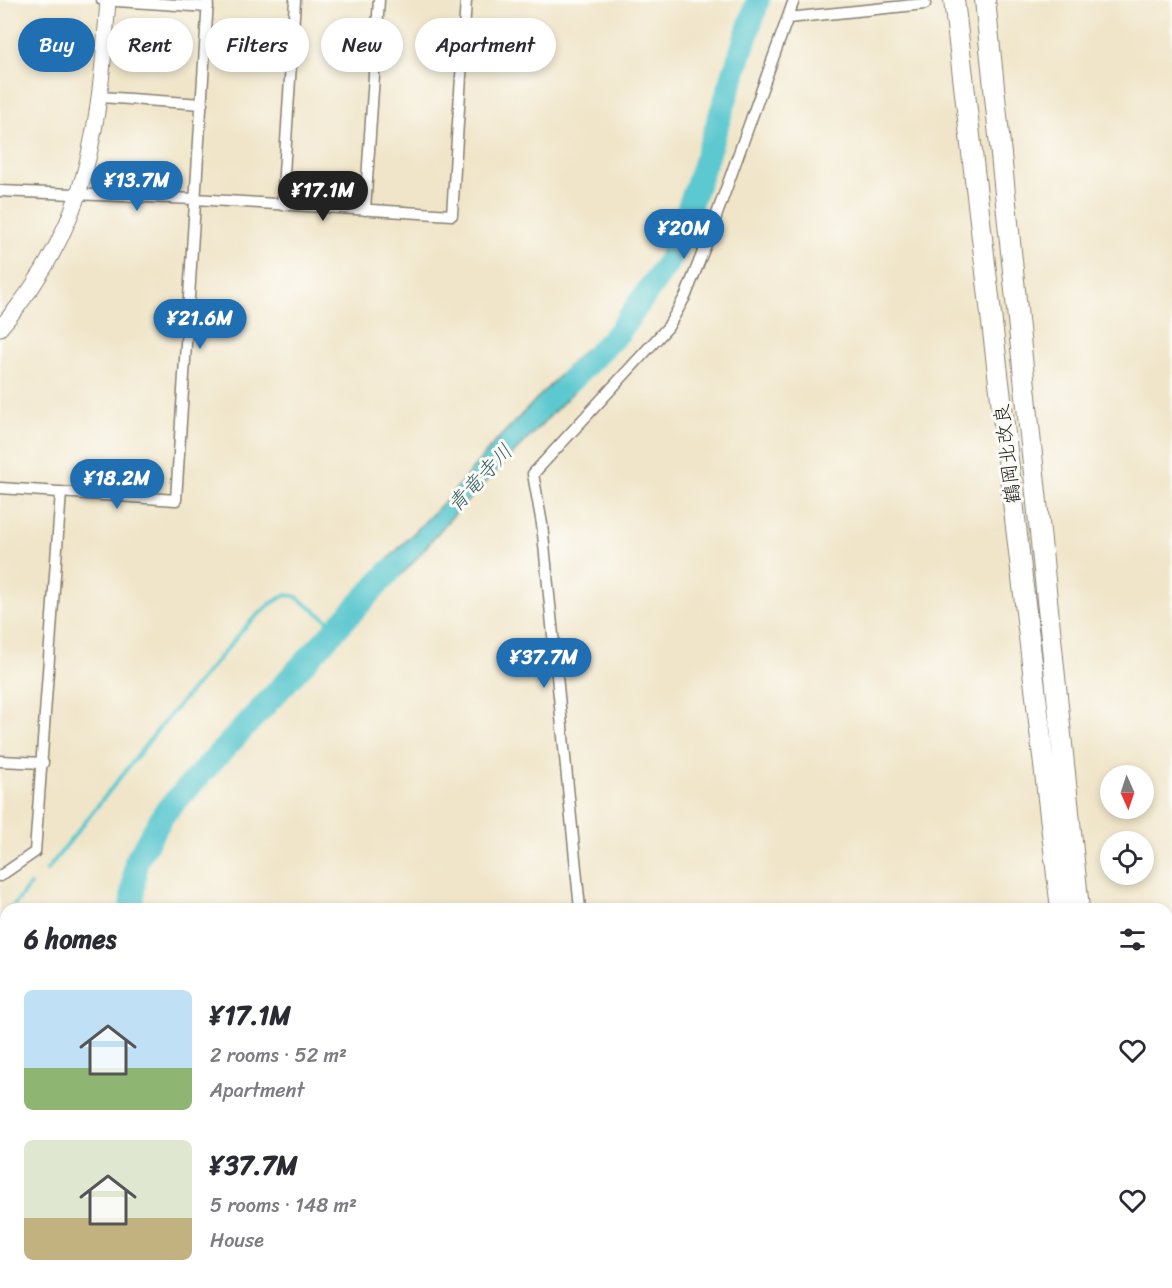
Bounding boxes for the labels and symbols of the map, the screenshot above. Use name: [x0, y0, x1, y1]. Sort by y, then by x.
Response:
pin: ¥13.7M: [88, 161, 186, 212]
pin: ¥17.1M: [274, 171, 372, 222]
pin: ¥20M: [648, 209, 720, 260]
pin: ¥21.6M: [151, 299, 249, 350]
street label: 鶴岡北改良: [984, 402, 1031, 506]
water label: 青竜寺川: [437, 434, 523, 522]
pin: ¥18.2M: [68, 459, 166, 510]
pin: ¥37.7M: [495, 638, 593, 689]
north arrow: [1100, 765, 1154, 819]

